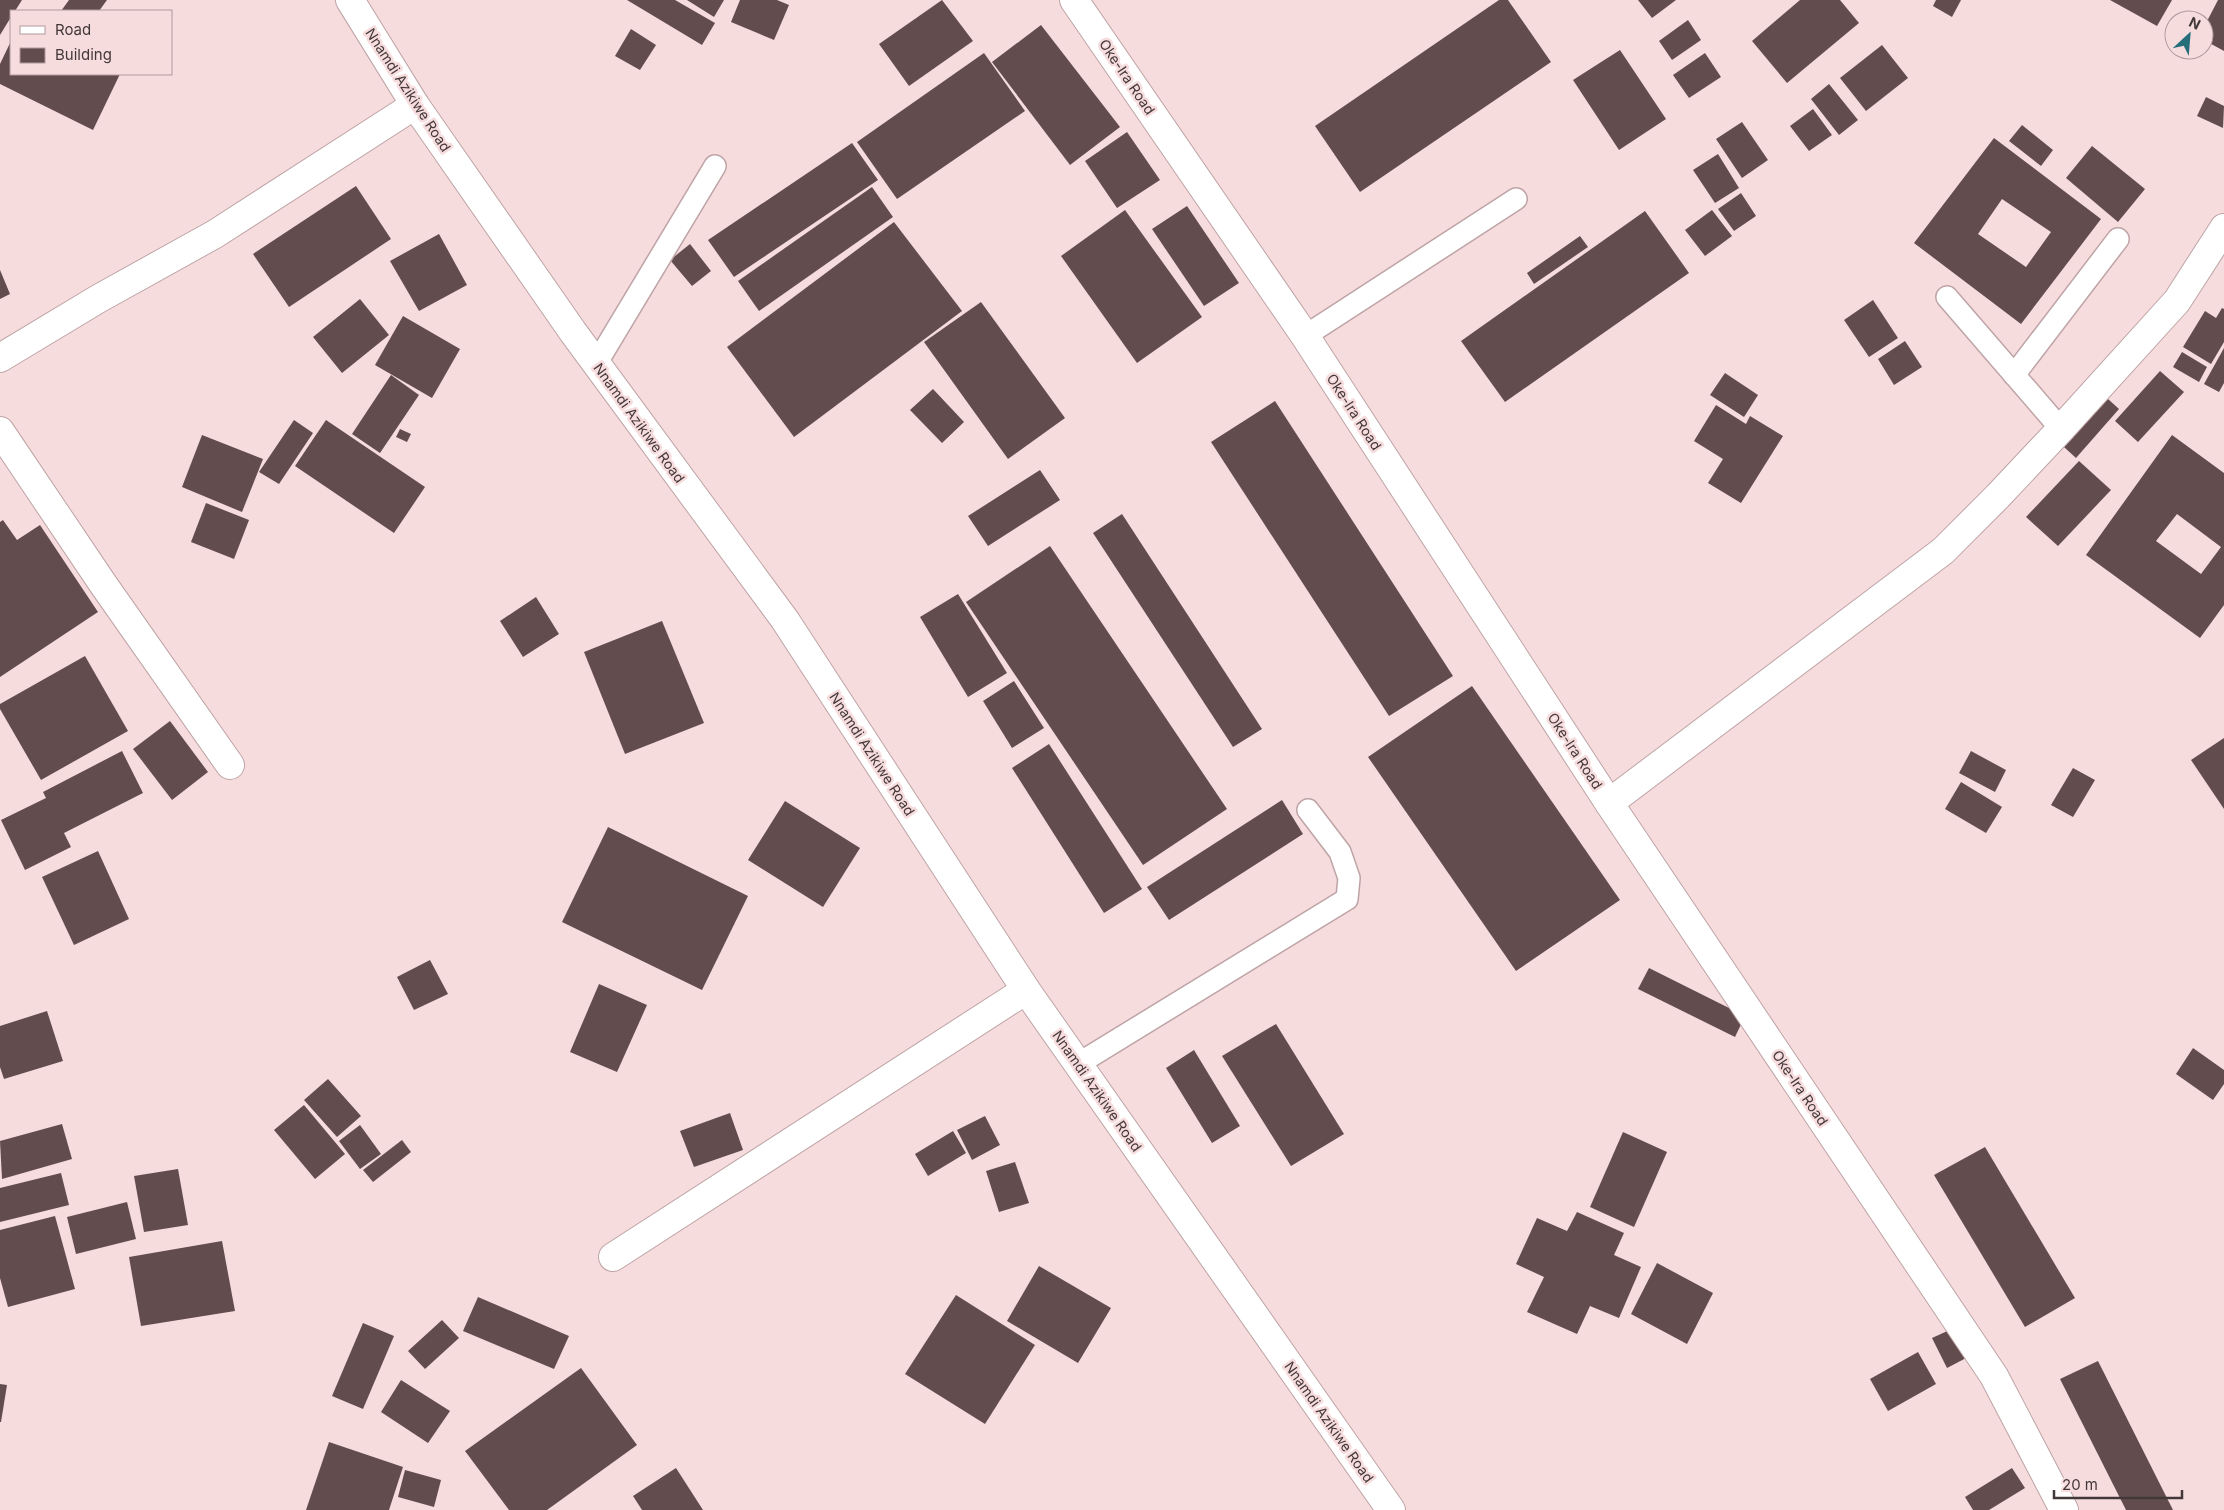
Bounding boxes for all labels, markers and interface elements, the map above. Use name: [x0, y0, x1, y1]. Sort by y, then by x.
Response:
legend: [10, 10, 172, 75]
north arrow: [2164, 10, 2214, 60]
text: N: [2186, 13, 2203, 33]
text: Road: [55, 20, 91, 39]
street label: Nnamdi Azikiwe Road: [362, 25, 455, 155]
street label: Oke-Ira Road: [1096, 36, 1159, 118]
text: Building: [55, 45, 112, 64]
street label: Nnamdi Azikiwe Road: [590, 360, 689, 486]
street label: Oke-Ira Road: [1324, 370, 1385, 453]
street label: Nnamdi Azikiwe Road: [826, 689, 919, 819]
street label: Oke-Ira Road: [1545, 709, 1606, 792]
street label: Nnamdi Azikiwe Road: [1049, 1027, 1146, 1154]
street label: Oke-Ira Road: [1769, 1047, 1832, 1129]
street label: Nnamdi Azikiwe Road: [1281, 1358, 1378, 1485]
scale bar: [2054, 1468, 2182, 1500]
text: 20 m: [2062, 1475, 2098, 1494]

